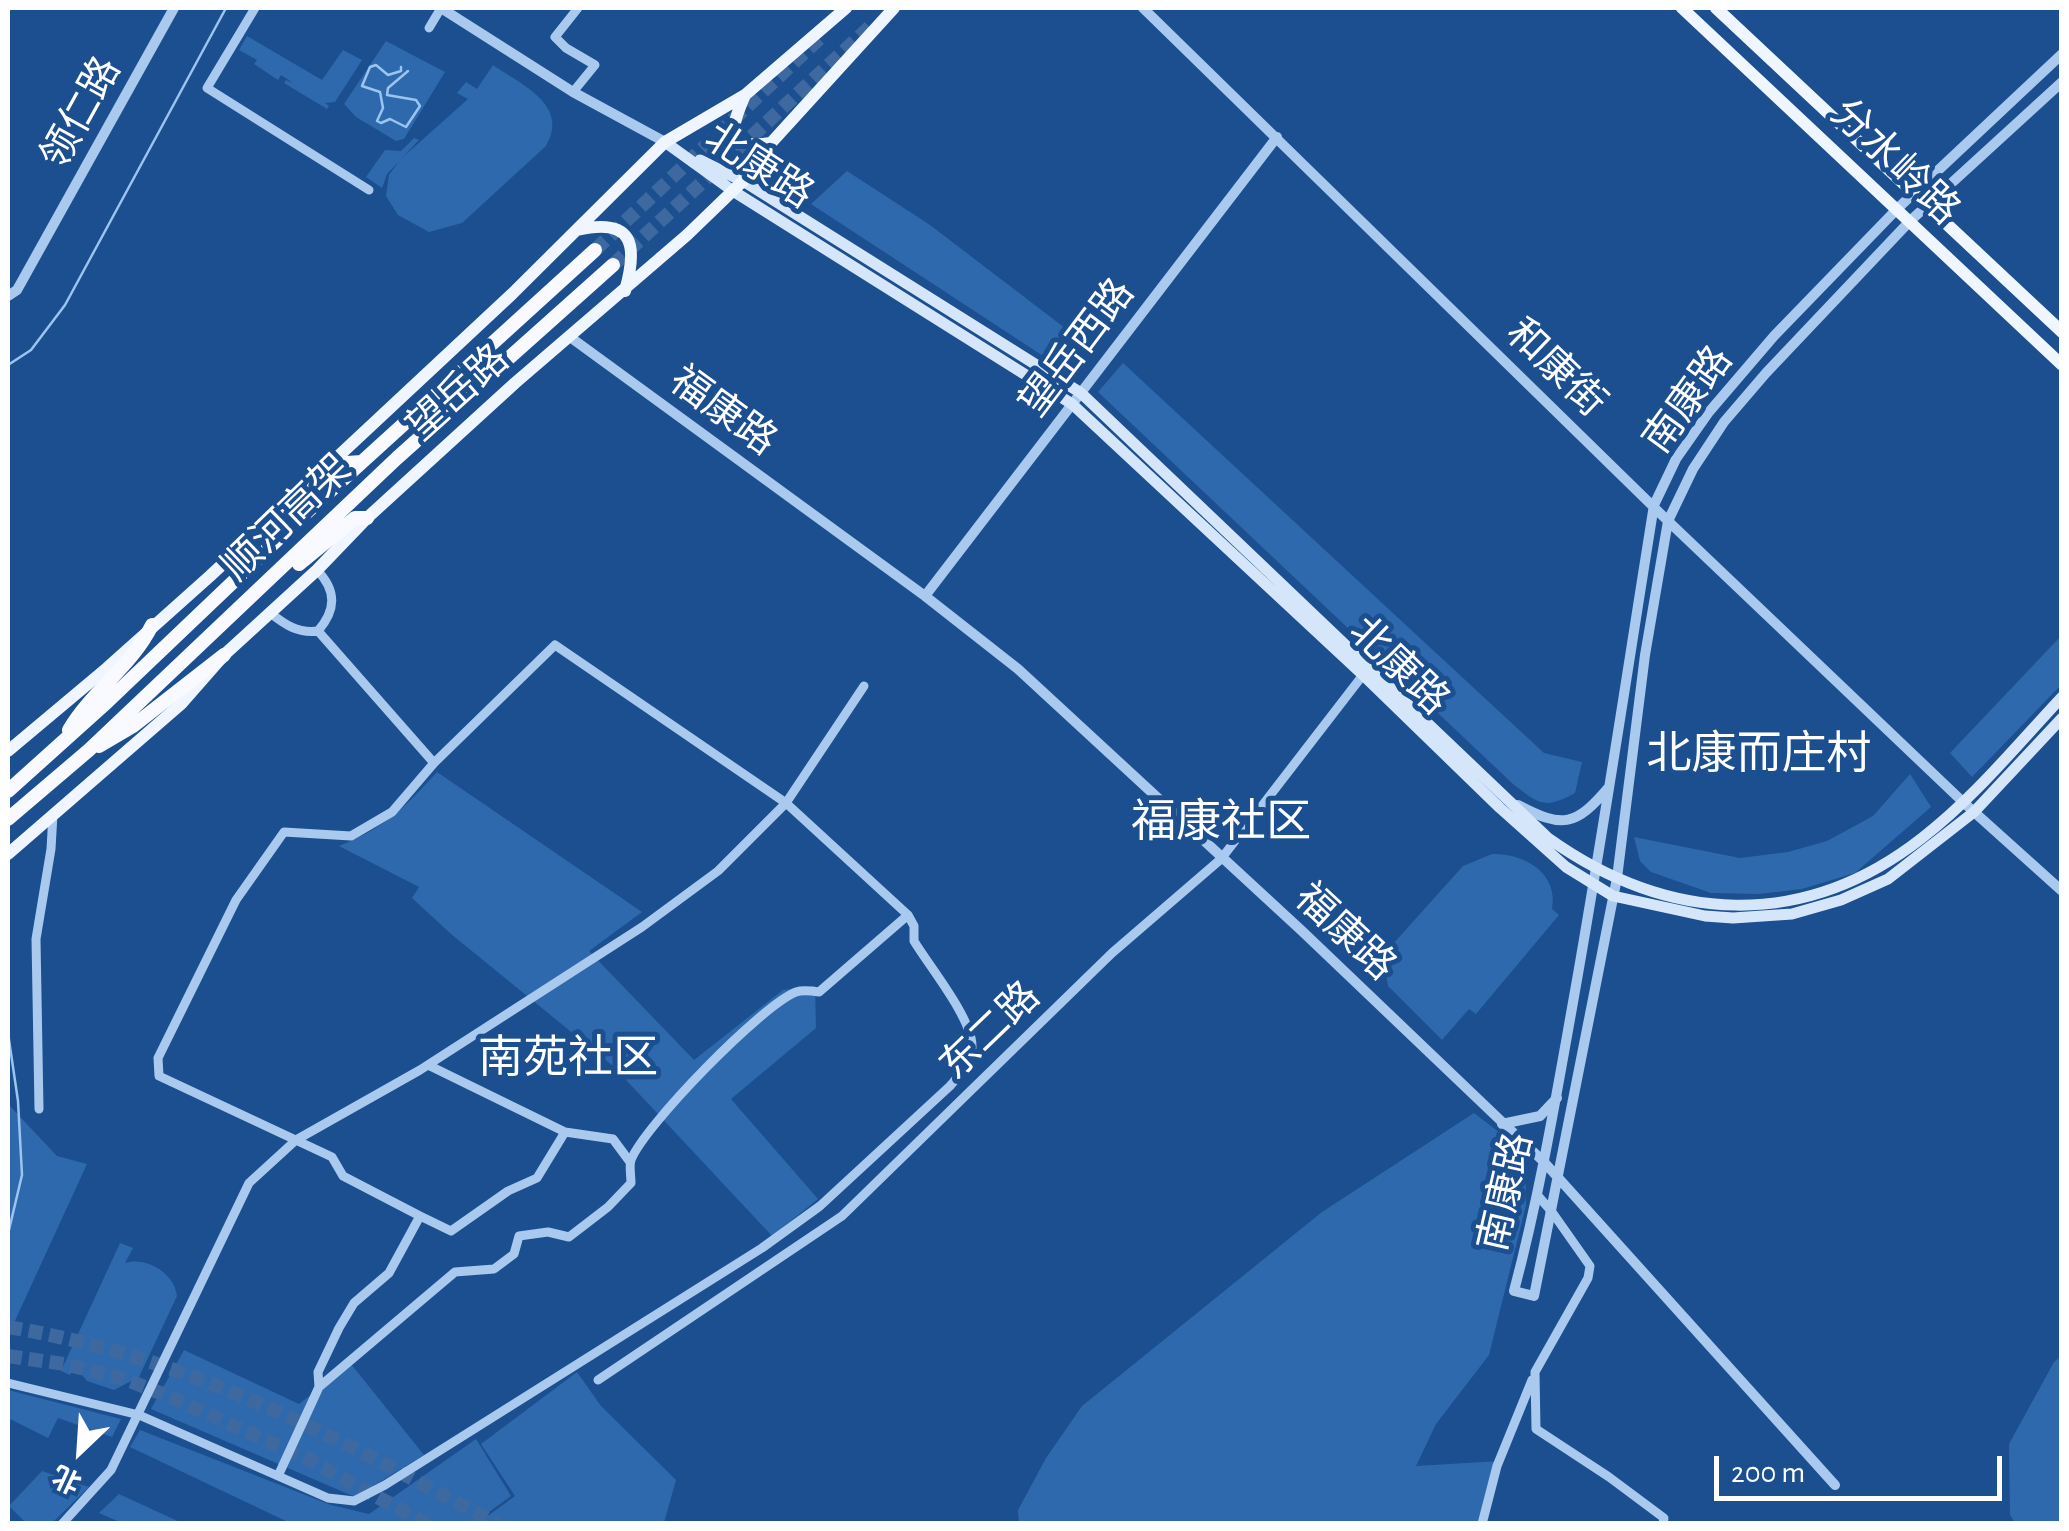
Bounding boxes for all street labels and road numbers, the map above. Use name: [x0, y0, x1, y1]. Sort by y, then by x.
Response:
street label: 领仁路: [31, 49, 131, 177]
street label: 分水岭路: [1821, 89, 1969, 235]
street label: 北康路: [696, 113, 822, 219]
street label: 望岳西路: [1010, 270, 1144, 426]
street label: 和康街: [1496, 309, 1616, 427]
street label: 望岳路: [397, 335, 519, 451]
street label: 南康路: [1633, 337, 1743, 463]
street label: 福康路: [660, 356, 786, 466]
street label: 顺河高架: [213, 445, 361, 591]
street label: 北康路: [1339, 607, 1459, 725]
street label: 福康路: [1285, 874, 1405, 990]
street label: 东二路: [930, 972, 1050, 1090]
street label: 南康路: [1469, 1128, 1543, 1256]

